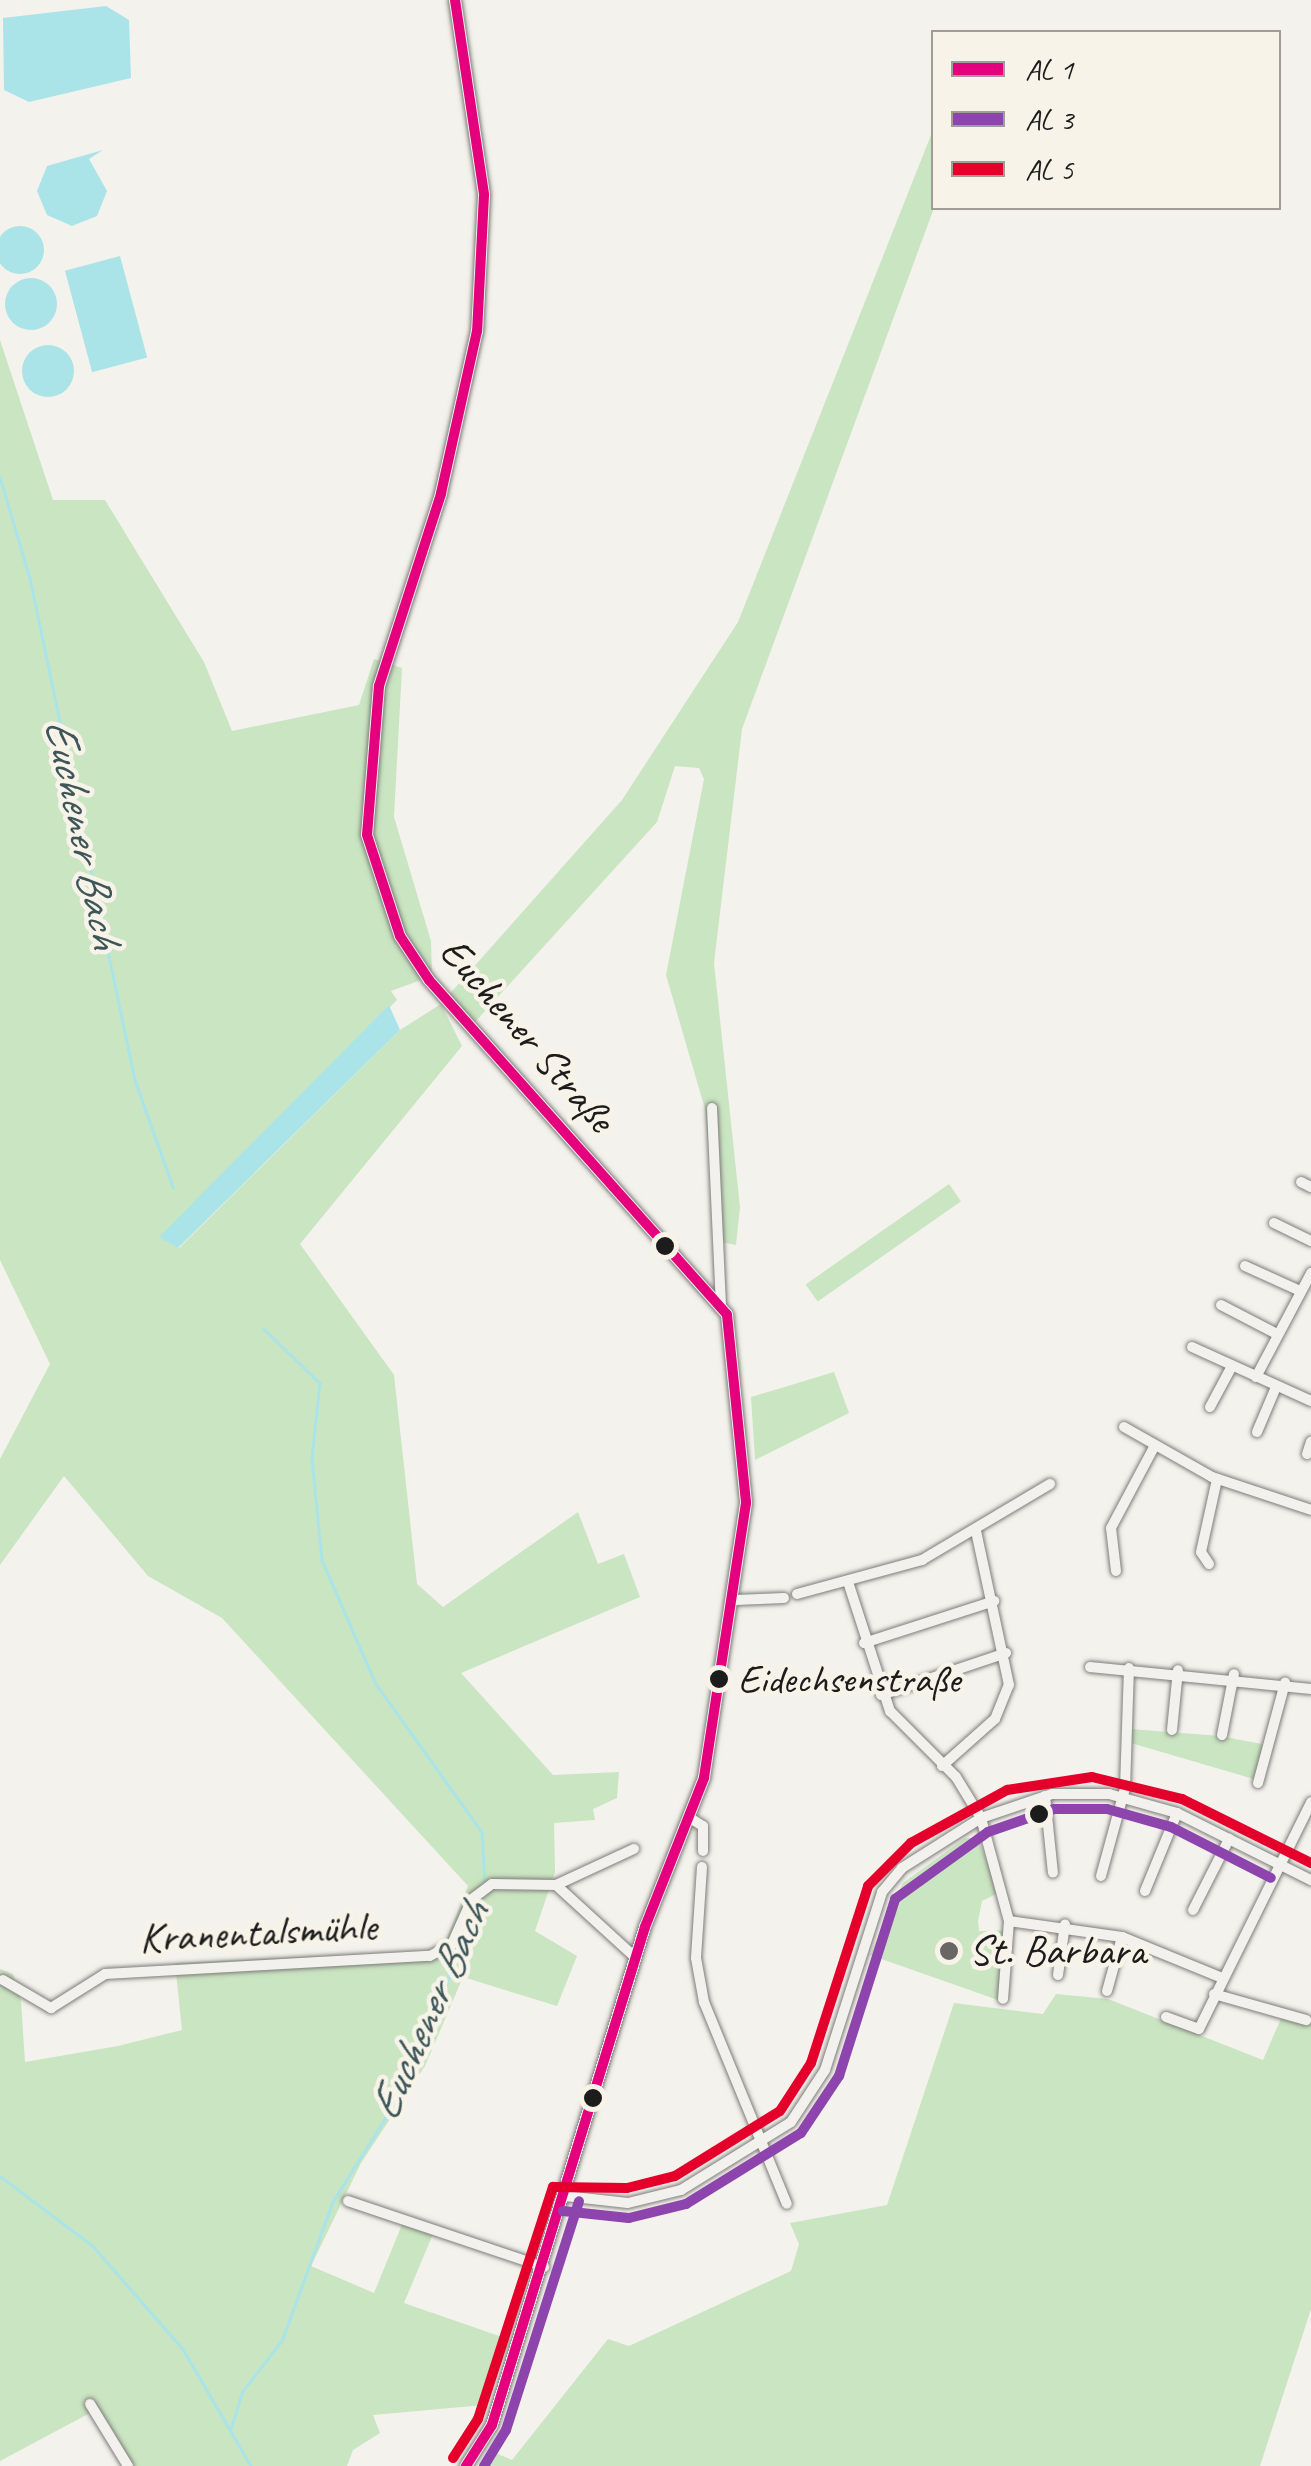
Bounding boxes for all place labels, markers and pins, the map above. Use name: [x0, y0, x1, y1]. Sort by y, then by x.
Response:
unlabelled marker: [655, 1236, 675, 1256]
place label: Eidechsenstraße: [738, 1655, 960, 1703]
marker: Eidechsenstraße: [709, 1669, 729, 1689]
unlabelled marker: [1029, 1804, 1049, 1824]
place label: St. Barbara: [969, 1926, 1145, 1976]
marker: St. Barbara: [938, 1940, 960, 1962]
unlabelled marker: [583, 2088, 603, 2108]

